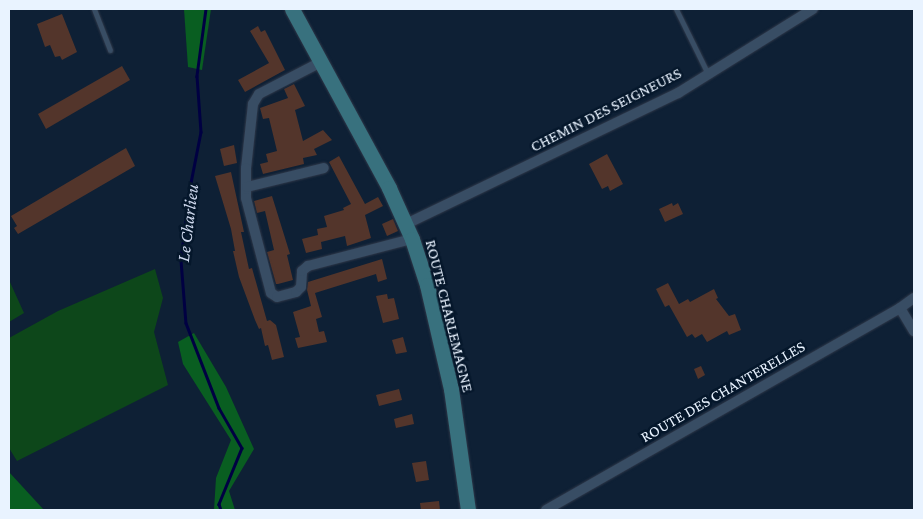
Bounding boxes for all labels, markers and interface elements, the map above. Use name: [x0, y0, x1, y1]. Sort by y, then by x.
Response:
street label: CHEMIN DES SEIGNEURS: [527, 64, 685, 156]
water label: Le Charlieu: [173, 183, 203, 263]
street label: ROUTE CHARLEMAGNE: [421, 238, 477, 394]
street label: ROUTE DES CHANTERELLES: [637, 337, 809, 447]

